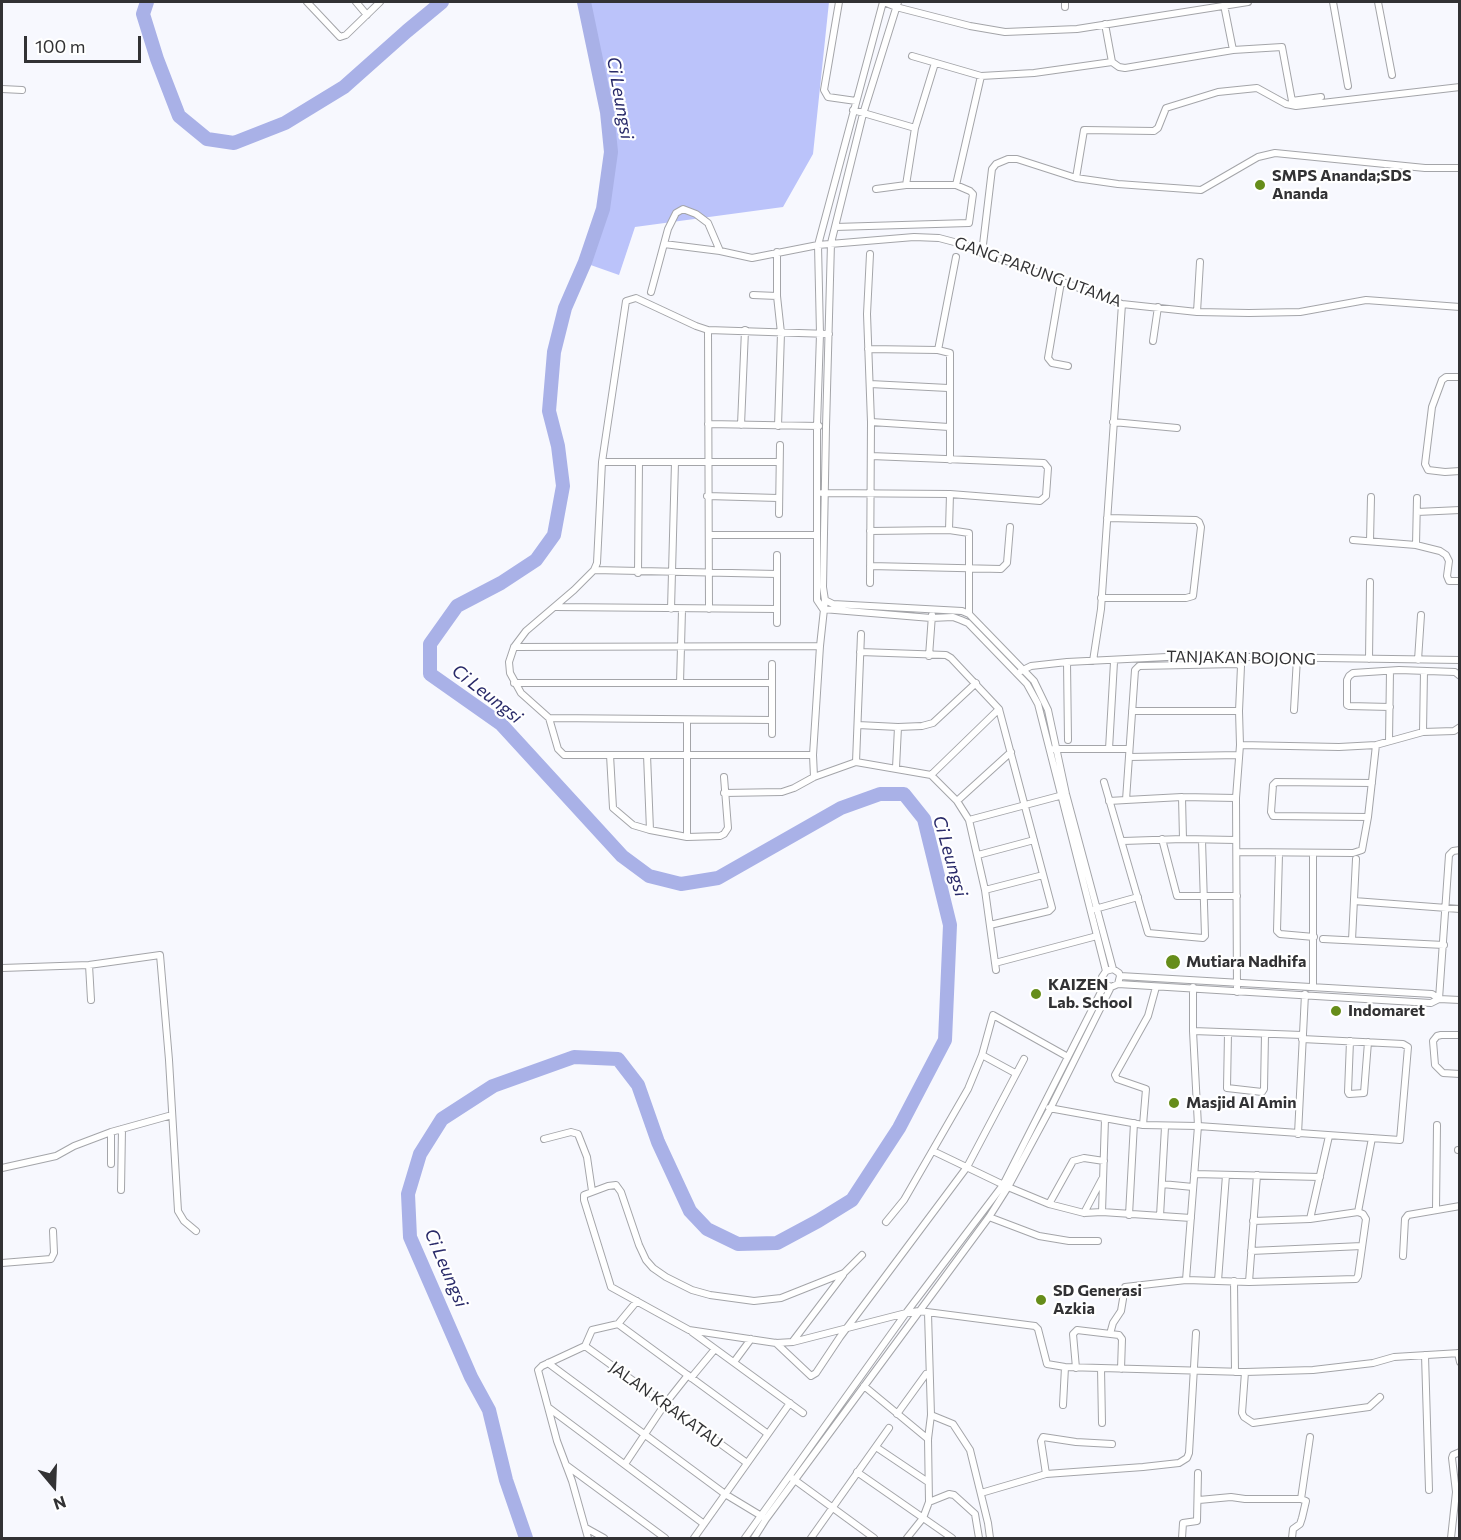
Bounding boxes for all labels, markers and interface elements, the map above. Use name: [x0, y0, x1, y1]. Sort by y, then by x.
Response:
scale bar: [27, 24, 144, 62]
text: 100 m: [35, 35, 85, 57]
water label: Ci Leungsi: [602, 55, 638, 141]
place label: SMPS Ananda;SDS Ananda: [1272, 166, 1411, 204]
marker: SMPS Ananda;SDS Ananda: [1253, 178, 1267, 192]
street label: GANG PARUNG UTAMA: [952, 233, 1124, 311]
street label: TANJAKAN BOJONG: [1166, 647, 1316, 669]
water label: Ci Leungsi: [448, 660, 526, 728]
water label: Ci Leungsi: [928, 813, 972, 899]
place label: Mutiara Nadhifa: [1186, 952, 1306, 972]
marker: Mutiara Nadhifa: [1164, 953, 1182, 971]
place label: KAIZEN Lab. School: [1048, 975, 1132, 1013]
marker: KAIZEN Lab. School: [1029, 987, 1043, 1001]
place label: Indomaret: [1348, 1001, 1425, 1021]
marker: Indomaret: [1329, 1004, 1343, 1018]
place label: Masjid Al Amin: [1186, 1093, 1297, 1113]
marker: Masjid Al Amin: [1167, 1096, 1181, 1110]
water label: Ci Leungsi: [420, 1226, 472, 1310]
place label: SD Generasi Azkia: [1053, 1281, 1142, 1319]
marker: SD Generasi Azkia: [1034, 1293, 1048, 1307]
street label: JALAN KRAKATAU: [606, 1358, 726, 1452]
north arrow: [24, 1456, 84, 1516]
text: N: [51, 1493, 69, 1514]

